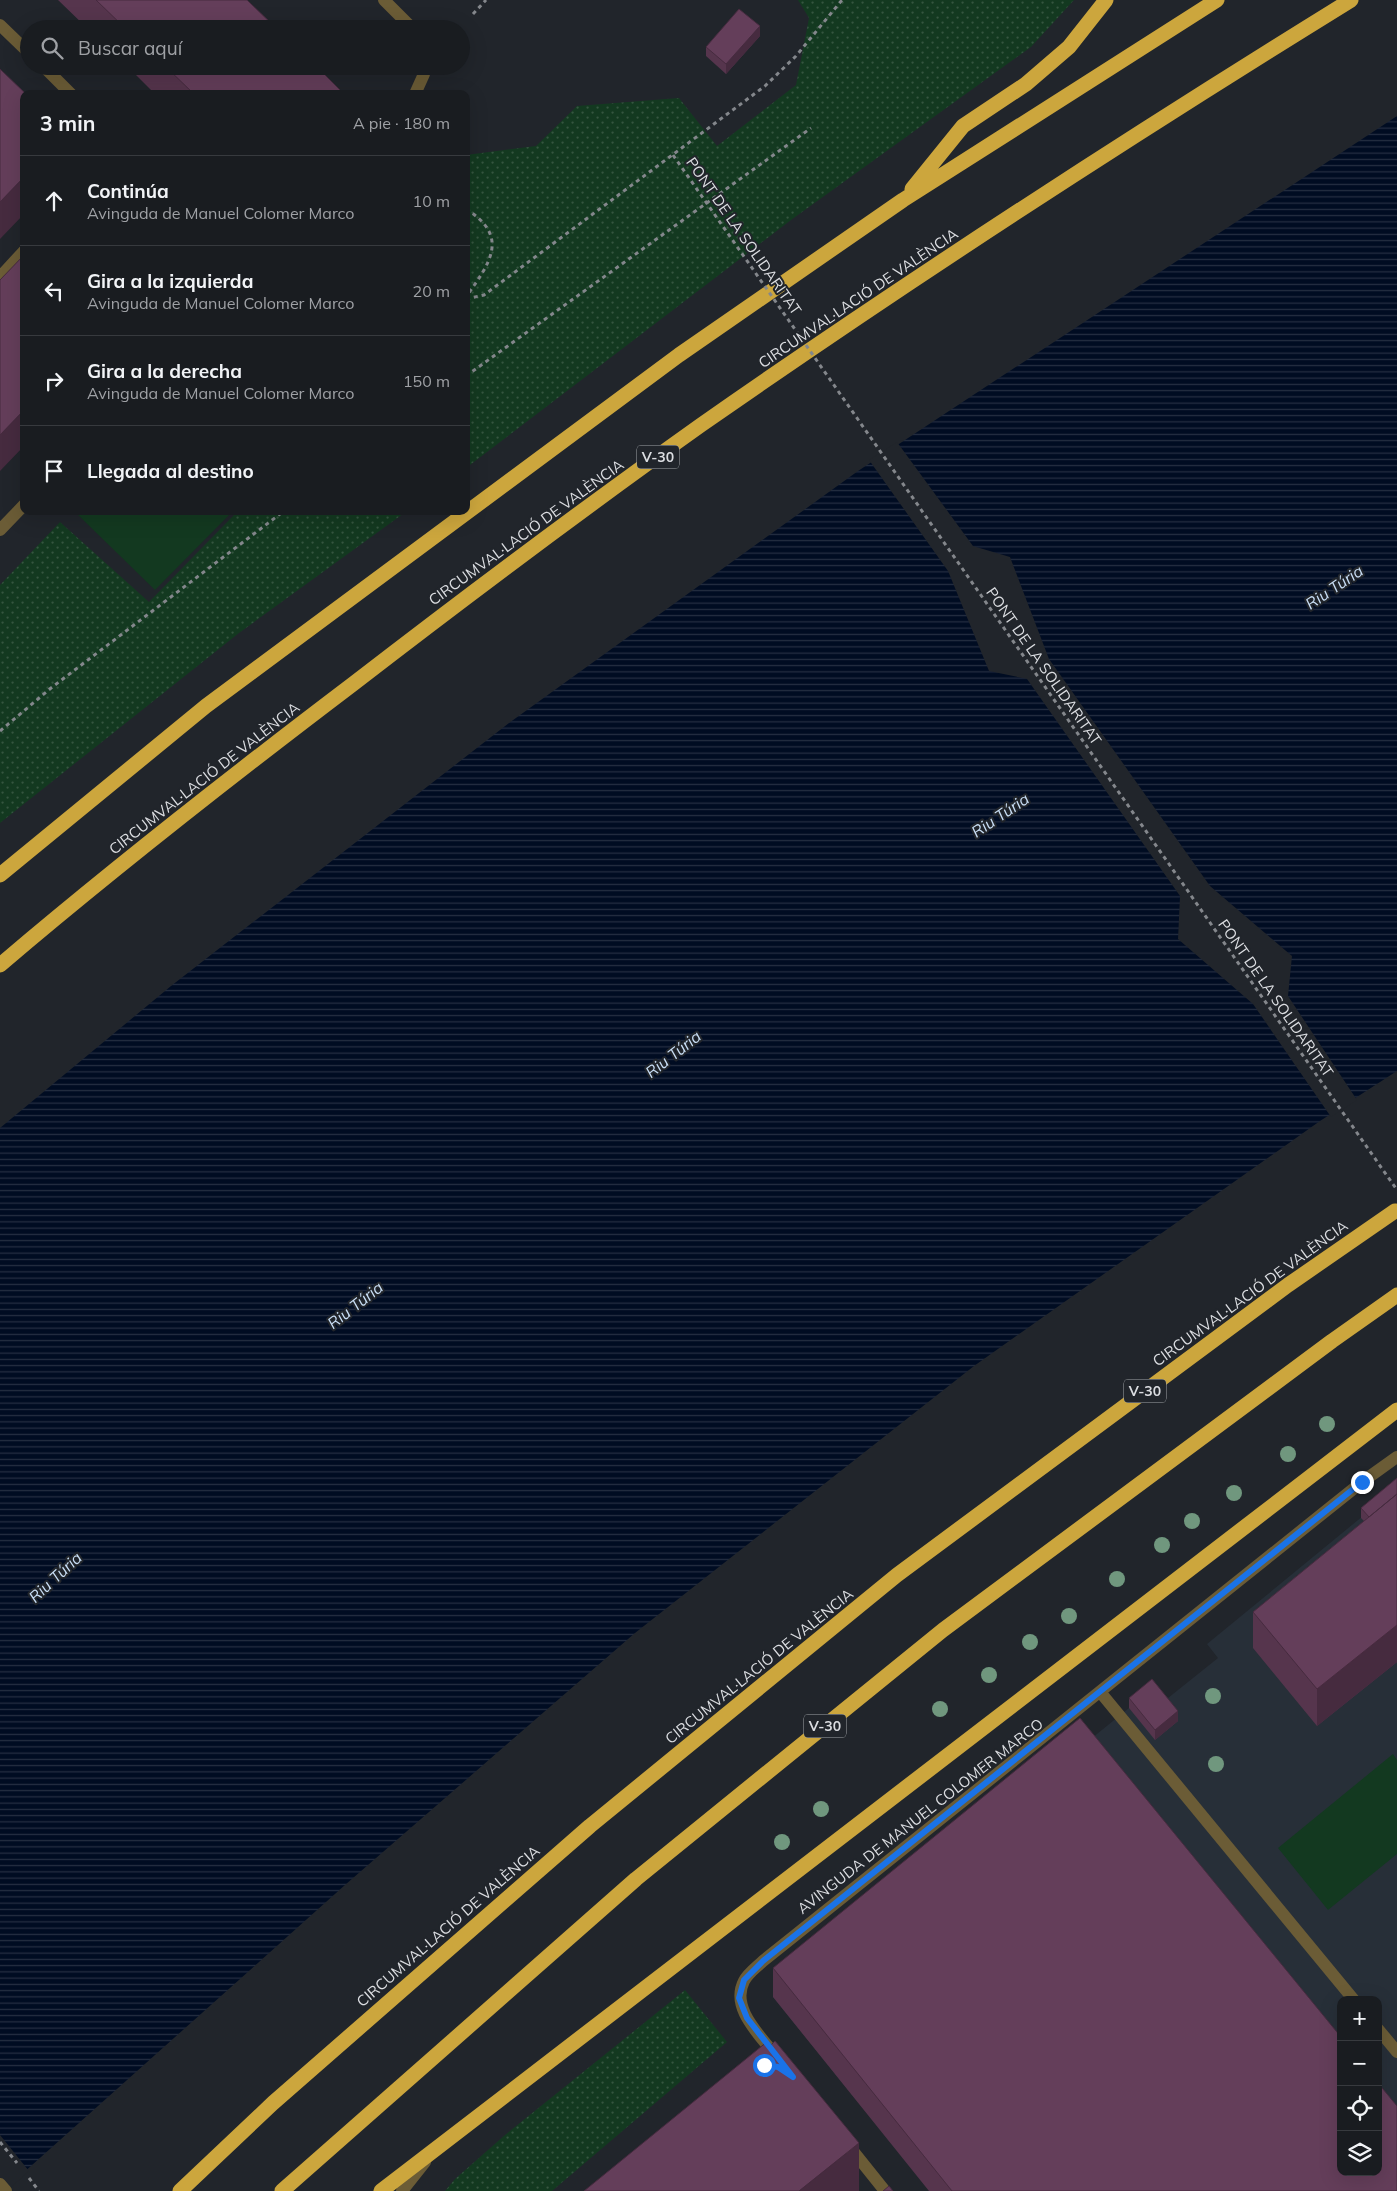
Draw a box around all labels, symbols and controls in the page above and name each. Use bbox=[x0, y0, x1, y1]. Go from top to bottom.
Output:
search box bbox=[20, 20, 470, 75]
icon: search bbox=[38, 34, 66, 62]
text: Buscar aquí bbox=[78, 36, 182, 60]
text: 3 min bbox=[40, 110, 95, 136]
text: A pie · 180 m bbox=[353, 113, 450, 133]
street label: PONT DE LA SOLIDARITAT bbox=[682, 153, 806, 319]
text: Continúa bbox=[87, 179, 169, 203]
icon: ahead bbox=[40, 187, 68, 215]
text: 10 m bbox=[413, 191, 450, 211]
text: Avinguda de Manuel Colomer Marco bbox=[87, 203, 355, 223]
street label: CIRCUMVAL·LACIÓ DE VALÈNCIA bbox=[755, 224, 961, 372]
text: Gira a la izquierda bbox=[87, 269, 253, 293]
icon: left bbox=[40, 277, 68, 305]
text: 20 m bbox=[413, 281, 450, 301]
text: Avinguda de Manuel Colomer Marco bbox=[87, 293, 355, 313]
text: Gira a la derecha bbox=[87, 359, 242, 383]
icon: right bbox=[40, 367, 68, 395]
text: 150 m bbox=[403, 371, 450, 391]
text: Avinguda de Manuel Colomer Marco bbox=[87, 383, 355, 403]
road number: V-30 bbox=[637, 446, 679, 468]
street label: CIRCUMVAL·LACIÓ DE VALÈNCIA bbox=[425, 455, 627, 609]
icon: arrive bbox=[40, 457, 68, 485]
text: Llegada al destino bbox=[87, 459, 254, 483]
water label: Riu Túria bbox=[1301, 560, 1367, 614]
street label: PONT DE LA SOLIDARITAT bbox=[982, 583, 1106, 749]
street label: CIRCUMVAL·LACIÓ DE VALÈNCIA bbox=[105, 698, 303, 858]
water label: Riu Túria bbox=[967, 788, 1033, 842]
street label: PONT DE LA SOLIDARITAT bbox=[1214, 915, 1338, 1081]
water label: Riu Túria bbox=[641, 1026, 705, 1082]
street label: CIRCUMVAL·LACIÓ DE VALÈNCIA bbox=[1149, 1216, 1351, 1370]
water label: Riu Túria bbox=[323, 1277, 387, 1333]
road number: V-30 bbox=[1124, 1380, 1166, 1402]
route end bbox=[1351, 1471, 1374, 1494]
water label: Riu Túria bbox=[24, 1547, 86, 1607]
street label: CIRCUMVAL·LACIÓ DE VALÈNCIA bbox=[661, 1584, 857, 1748]
street label: AVINGUDA DE MANUEL COLOMER MARCO bbox=[793, 1714, 1047, 1918]
road number: V-30 bbox=[804, 1714, 846, 1738]
street label: CIRCUMVAL·LACIÓ DE VALÈNCIA bbox=[352, 1841, 544, 2011]
map controls bbox=[1337, 1996, 1382, 2176]
button: + bbox=[1337, 1996, 1382, 2041]
button: − bbox=[1337, 2041, 1382, 2086]
route start bbox=[753, 2054, 776, 2077]
button: locate bbox=[1337, 2086, 1382, 2131]
button: layers bbox=[1337, 2131, 1382, 2176]

